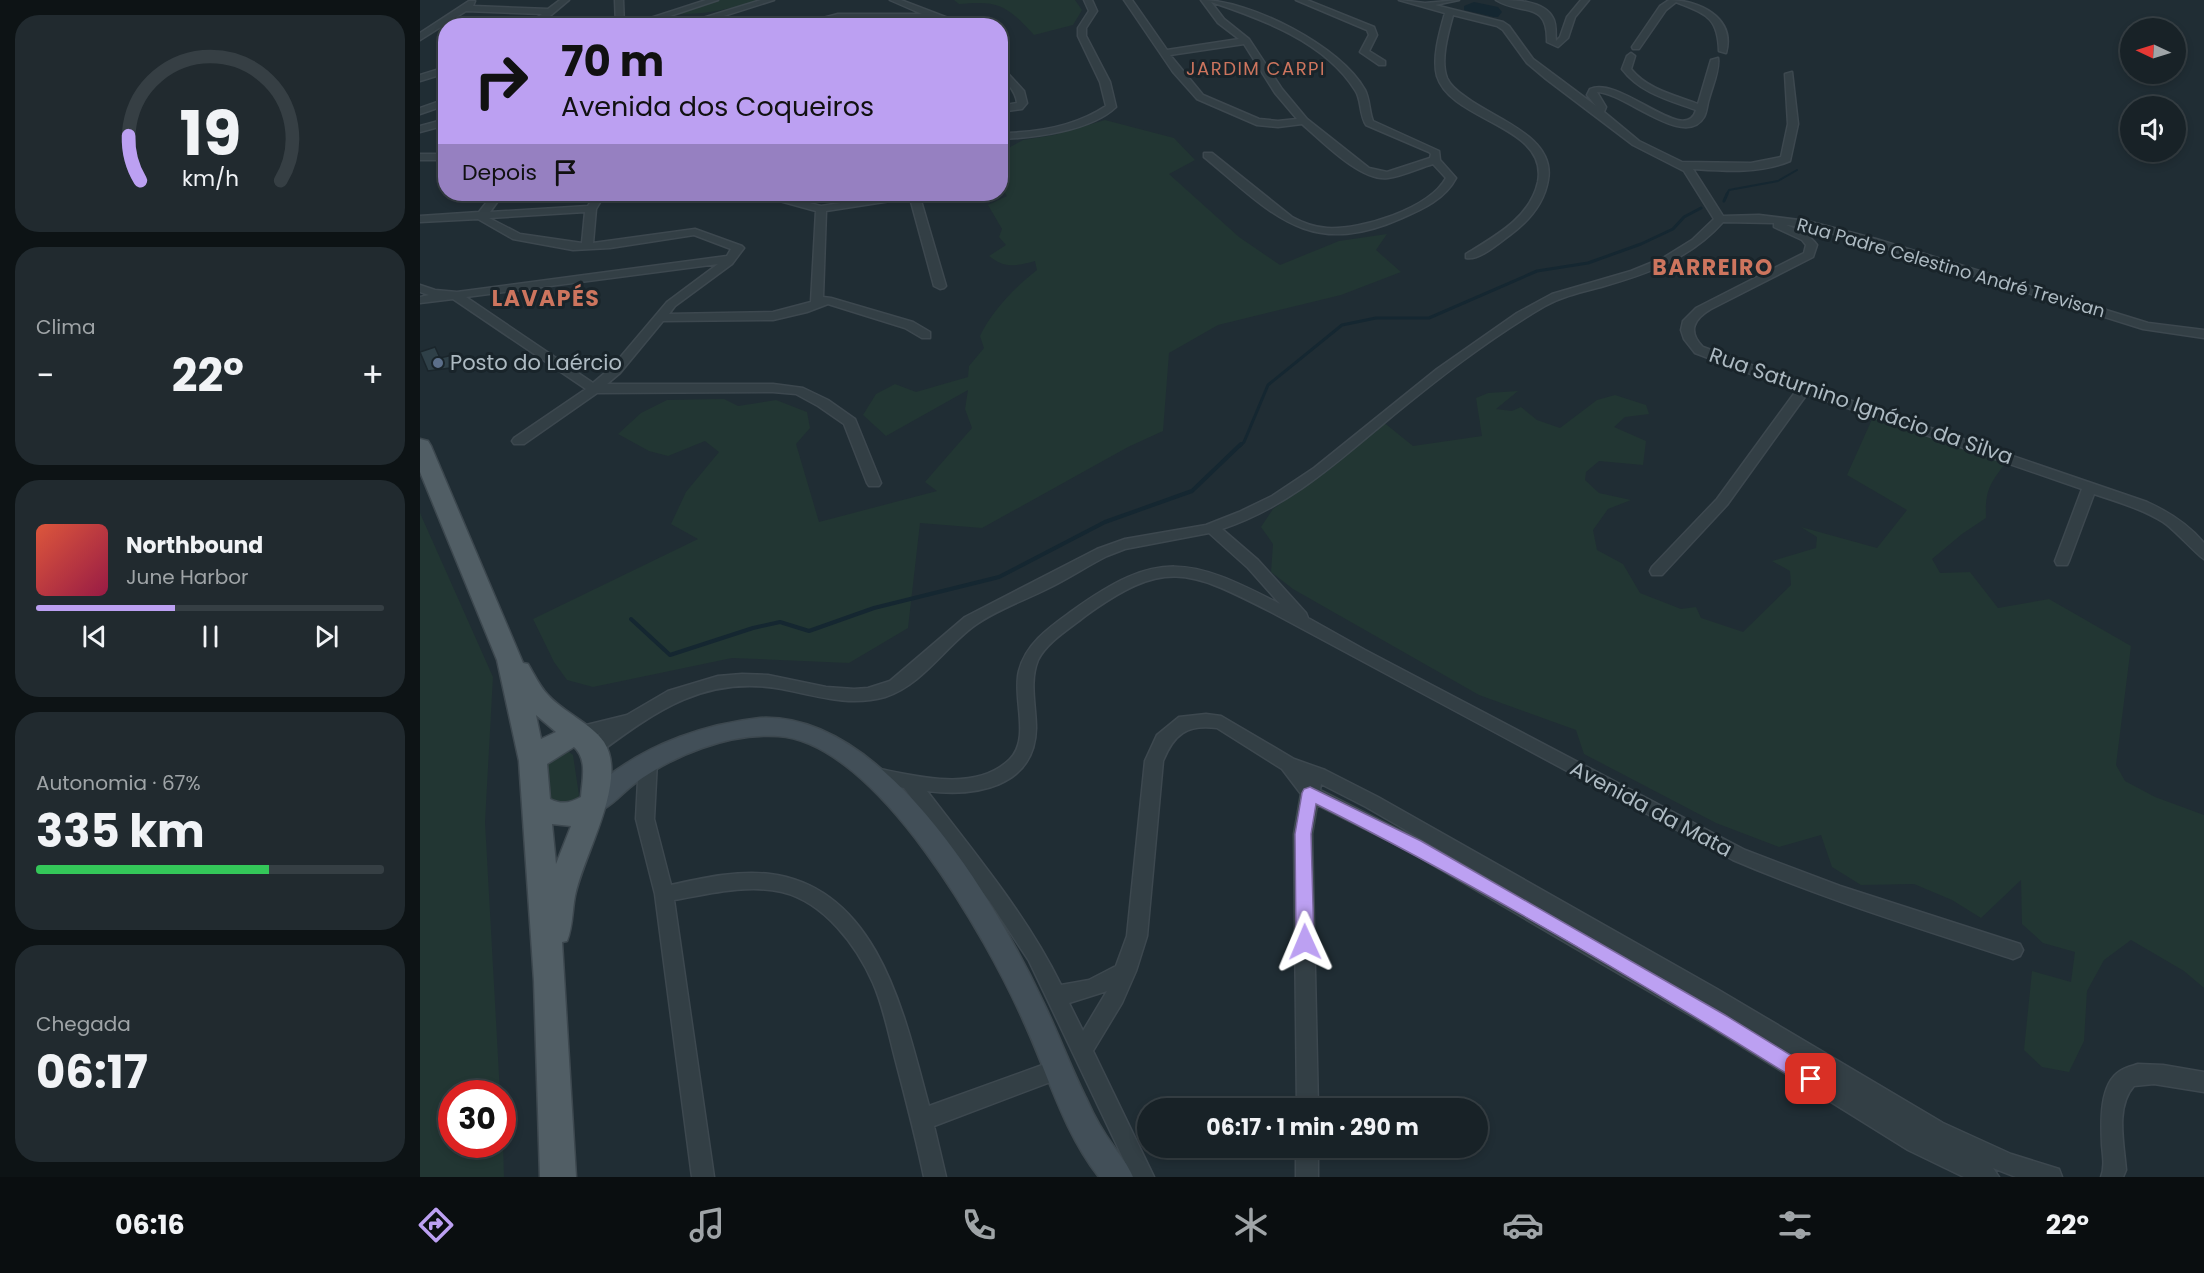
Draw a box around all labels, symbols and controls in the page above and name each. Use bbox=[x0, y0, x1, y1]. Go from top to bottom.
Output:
north arrow bbox=[2120, 18, 2186, 84]
map controls bbox=[2120, 18, 2186, 162]
text: 70 m bbox=[561, 32, 664, 91]
icon: right bbox=[462, 42, 540, 120]
district label: JARDIM CARPI bbox=[1186, 56, 1326, 81]
text: Avenida dos Coqueiros bbox=[561, 88, 874, 125]
text: 19 bbox=[179, 89, 241, 177]
button: sound bbox=[2120, 96, 2186, 162]
icon: arrive bbox=[549, 156, 582, 189]
text: Depois bbox=[462, 157, 537, 188]
text: km/h bbox=[181, 163, 239, 194]
street label: Rua Padre Celestino André Trevisan bbox=[1794, 211, 2108, 324]
district label: BARREIRO bbox=[1652, 252, 1774, 283]
district label: LAVAPÉS bbox=[492, 283, 600, 314]
text: Clima bbox=[36, 313, 95, 341]
street label: Rua Saturnino Ignácio da Silva bbox=[1706, 340, 2017, 471]
text: 22° bbox=[172, 344, 244, 407]
place label: Posto do Laércio bbox=[450, 348, 622, 377]
text: − bbox=[36, 352, 54, 399]
text: + bbox=[361, 352, 384, 399]
marker: Posto do Laércio bbox=[431, 356, 445, 370]
text: Northbound bbox=[126, 530, 263, 561]
text: June Harbor bbox=[126, 563, 249, 591]
icon: previous bbox=[78, 620, 111, 653]
icon: pause bbox=[194, 620, 227, 653]
icon: next bbox=[310, 620, 343, 653]
street label: Avenida da Mata bbox=[1565, 754, 1737, 864]
text: Autonomia · 67% bbox=[36, 769, 201, 797]
text: 335 km bbox=[36, 800, 205, 863]
position arrow bbox=[1273, 910, 1337, 974]
text: Chegada bbox=[36, 1010, 131, 1038]
text: 06:17 bbox=[36, 1041, 148, 1104]
pin bbox=[1785, 1053, 1836, 1104]
icon: arrive bbox=[1794, 1062, 1827, 1095]
speed limit sign: 30 bbox=[438, 1080, 516, 1158]
text: 06:17 · 1 min · 290 m bbox=[1206, 1112, 1419, 1143]
icon: directions bbox=[415, 1204, 457, 1246]
icon: music bbox=[686, 1204, 728, 1246]
icon: phone bbox=[958, 1204, 1000, 1246]
icon: climate bbox=[1230, 1204, 1272, 1246]
icon: car bbox=[1502, 1204, 1544, 1246]
icon: filters bbox=[1774, 1204, 1816, 1246]
text: 06:16 bbox=[115, 1206, 185, 1243]
text: 22° bbox=[2046, 1206, 2089, 1243]

